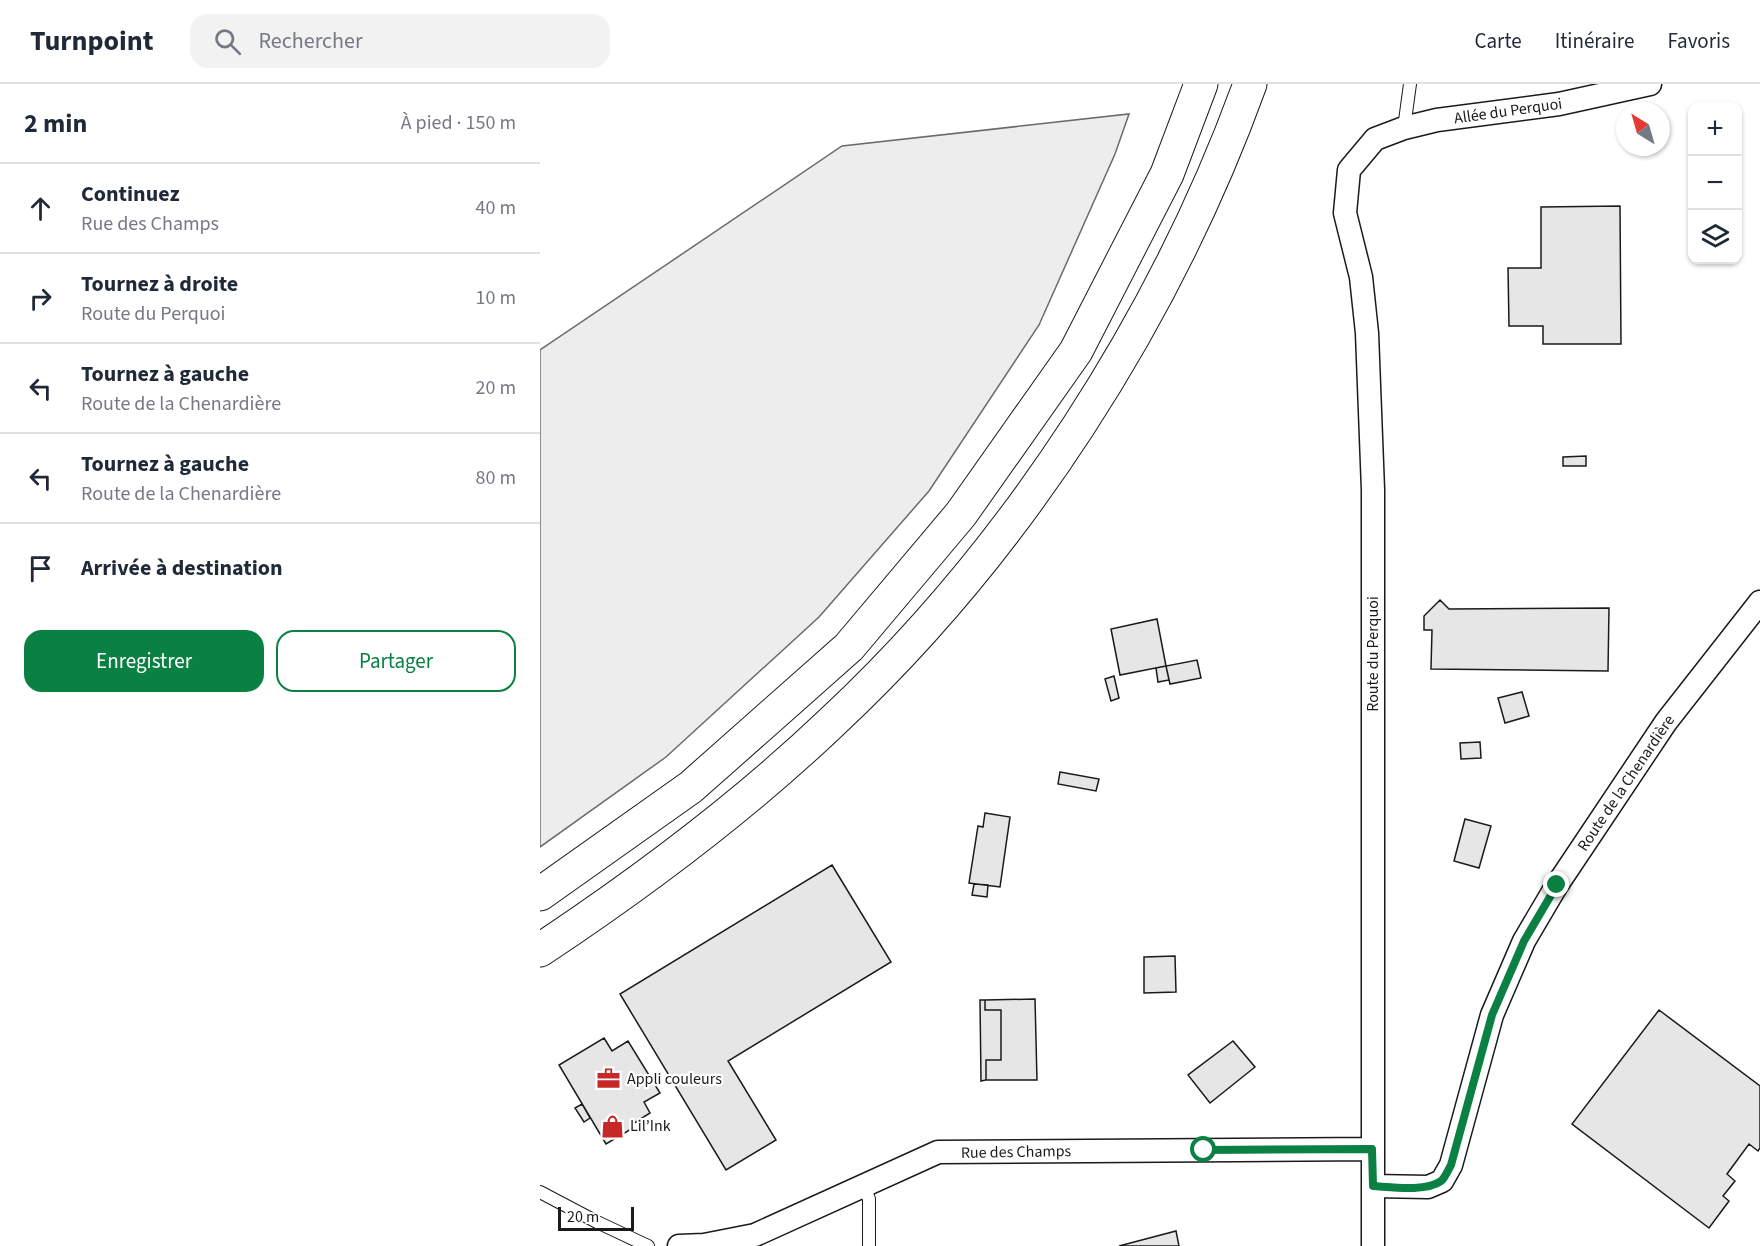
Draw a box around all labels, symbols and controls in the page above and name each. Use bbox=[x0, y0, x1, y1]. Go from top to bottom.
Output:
search box bbox=[190, 14, 610, 68]
text: Turnpoint bbox=[30, 21, 154, 61]
icon: search bbox=[211, 25, 244, 58]
text: Rechercher bbox=[259, 25, 363, 57]
text: Carte bbox=[1475, 26, 1522, 56]
text: Itinéraire bbox=[1555, 26, 1634, 56]
text: Favoris bbox=[1667, 26, 1730, 56]
street label: Allée du Perquoi bbox=[1453, 93, 1563, 129]
north arrow bbox=[1616, 102, 1670, 156]
map controls bbox=[1688, 102, 1742, 264]
button: + bbox=[1688, 102, 1742, 156]
text: 2 min bbox=[24, 105, 87, 142]
text: À pied · 150 m bbox=[401, 109, 516, 137]
button: − bbox=[1688, 156, 1742, 210]
text: Continuez bbox=[81, 178, 180, 210]
icon: ahead bbox=[24, 192, 57, 225]
text: 40 m bbox=[476, 194, 516, 222]
text: Rue des Champs bbox=[81, 210, 219, 238]
button: layers bbox=[1688, 210, 1742, 264]
text: Tournez à droite bbox=[81, 268, 238, 300]
icon: right bbox=[24, 282, 57, 315]
text: 10 m bbox=[476, 284, 516, 312]
text: Route du Perquoi bbox=[81, 300, 226, 328]
text: Tournez à gauche bbox=[81, 358, 249, 390]
icon: left bbox=[24, 372, 57, 405]
text: 20 m bbox=[476, 374, 516, 402]
text: Route de la Chenardière bbox=[81, 390, 281, 418]
text: Tournez à gauche bbox=[81, 448, 249, 480]
icon: left bbox=[24, 462, 57, 495]
text: 80 m bbox=[476, 464, 516, 492]
text: Route de la Chenardière bbox=[81, 480, 281, 508]
icon: arrive bbox=[24, 552, 57, 585]
text: Arrivée à destination bbox=[81, 552, 283, 584]
street label: Route du Perquoi bbox=[1362, 596, 1384, 712]
button: Enregistrer bbox=[24, 630, 264, 692]
button: Partager bbox=[276, 630, 516, 692]
street label: Route de la Chenardière bbox=[1572, 710, 1680, 856]
route end bbox=[1543, 871, 1569, 897]
office icon: Appli couleurs bbox=[596, 1066, 622, 1092]
place label: Appli couleurs bbox=[627, 1068, 722, 1090]
shop icon: Lil’Ink bbox=[599, 1113, 625, 1139]
place label: Lil’Ink bbox=[630, 1115, 671, 1137]
route start bbox=[1190, 1136, 1216, 1162]
street label: Rue des Champs bbox=[961, 1140, 1072, 1164]
scale bar bbox=[558, 1204, 634, 1232]
text: 20 m bbox=[567, 1206, 599, 1228]

